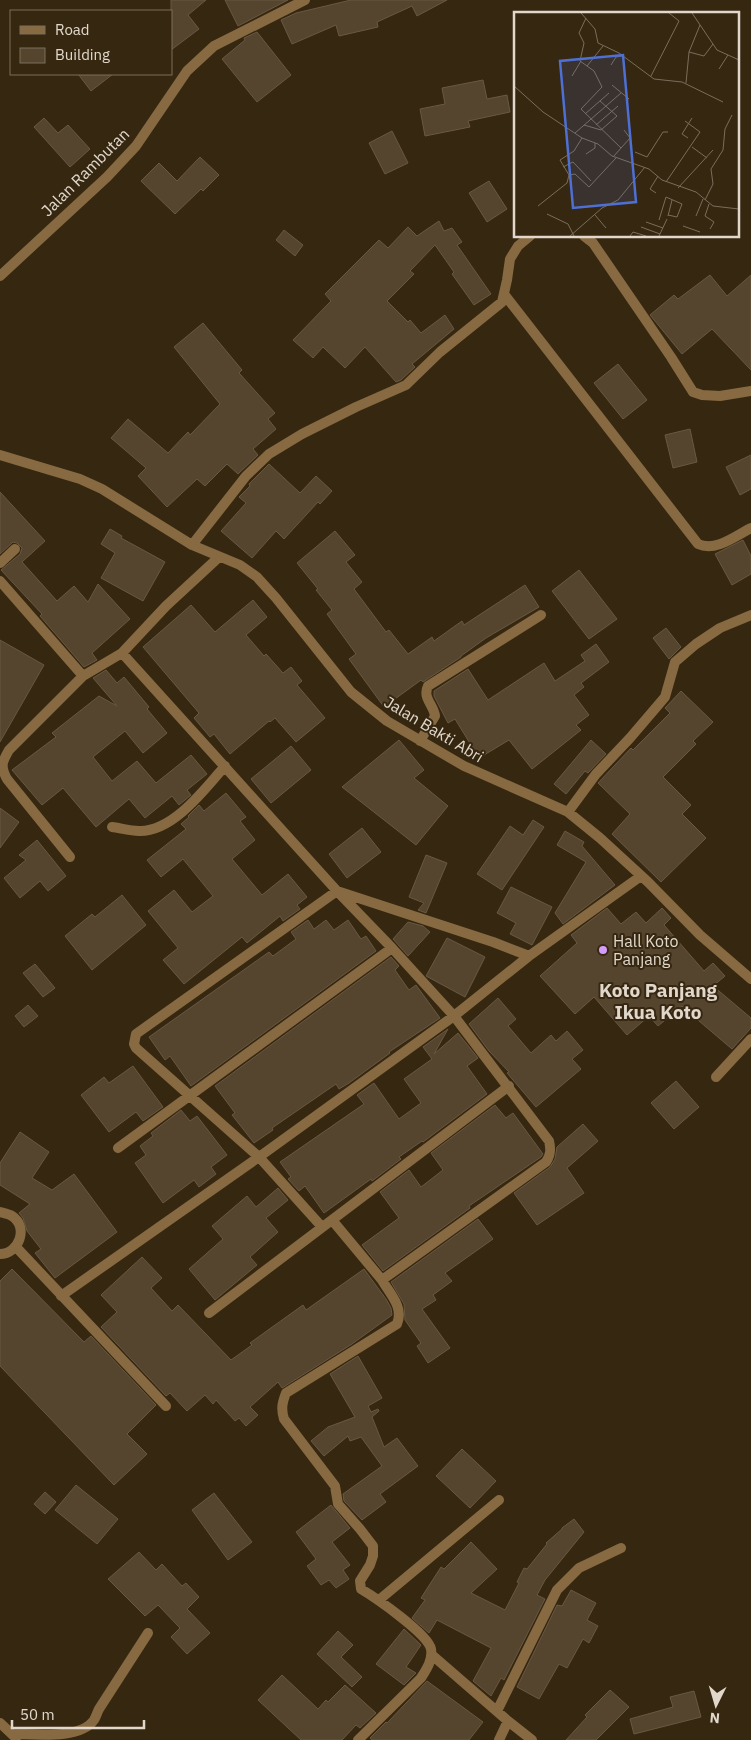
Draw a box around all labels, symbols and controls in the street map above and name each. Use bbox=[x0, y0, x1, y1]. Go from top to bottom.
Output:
legend bbox=[10, 10, 172, 75]
inset map bbox=[514, 12, 738, 238]
text: Road bbox=[55, 20, 90, 39]
text: Building bbox=[55, 45, 110, 64]
street label: Jalan Rambutan bbox=[37, 124, 133, 220]
street label: Jalan Bakti Abri bbox=[381, 691, 487, 767]
place label: Hall Koto Panjang bbox=[613, 931, 679, 969]
marker: Hall Koto Panjang bbox=[597, 944, 609, 956]
district label: Koto Panjang Ikua Koto bbox=[599, 978, 718, 1024]
north arrow bbox=[691, 1680, 741, 1730]
scale bar bbox=[12, 1698, 145, 1730]
text: 50 m bbox=[20, 1705, 55, 1724]
text: N bbox=[709, 1709, 721, 1727]

